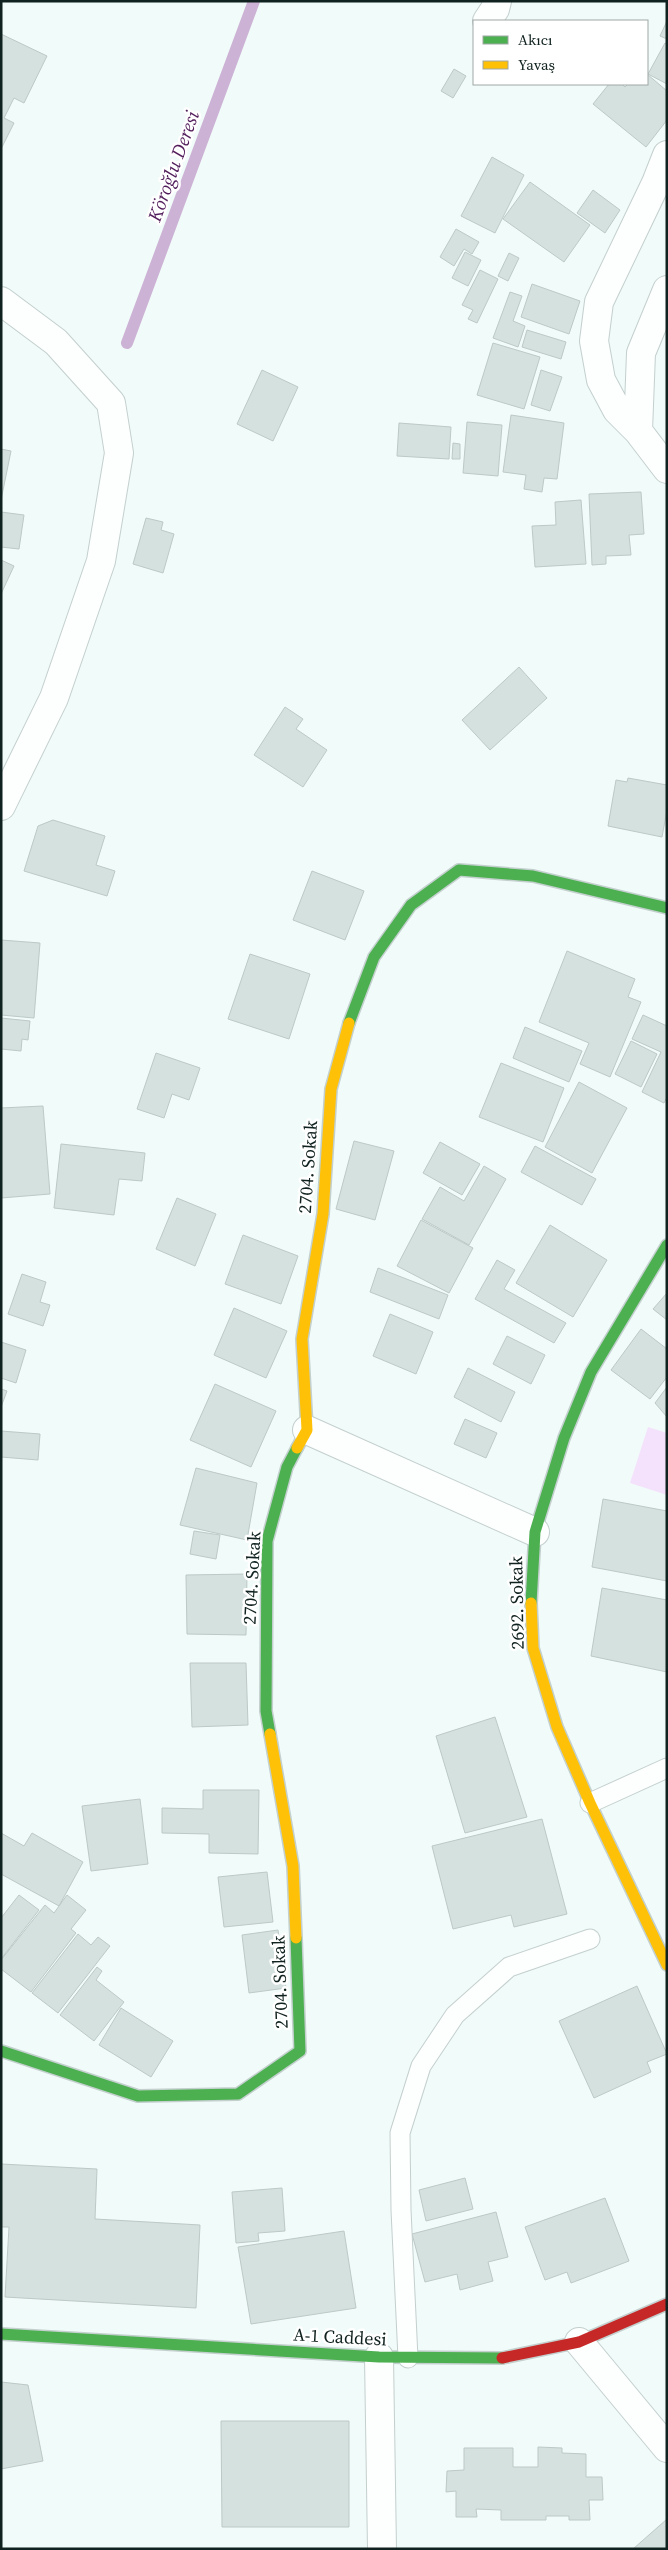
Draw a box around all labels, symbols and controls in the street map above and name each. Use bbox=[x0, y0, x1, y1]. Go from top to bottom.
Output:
legend bbox=[473, 20, 648, 85]
text: Akıcı bbox=[518, 29, 552, 50]
text: Yavaş bbox=[518, 54, 555, 75]
water label: Köroğlu Deresi bbox=[141, 107, 205, 226]
street label: 2704. Sokak bbox=[292, 1119, 323, 1214]
street label: 2704. Sokak bbox=[237, 1531, 266, 1625]
street label: 2692. Sokak bbox=[503, 1556, 530, 1650]
street label: 2704. Sokak bbox=[265, 1935, 294, 2029]
street label: A-1 Caddesi bbox=[293, 2322, 387, 2351]

